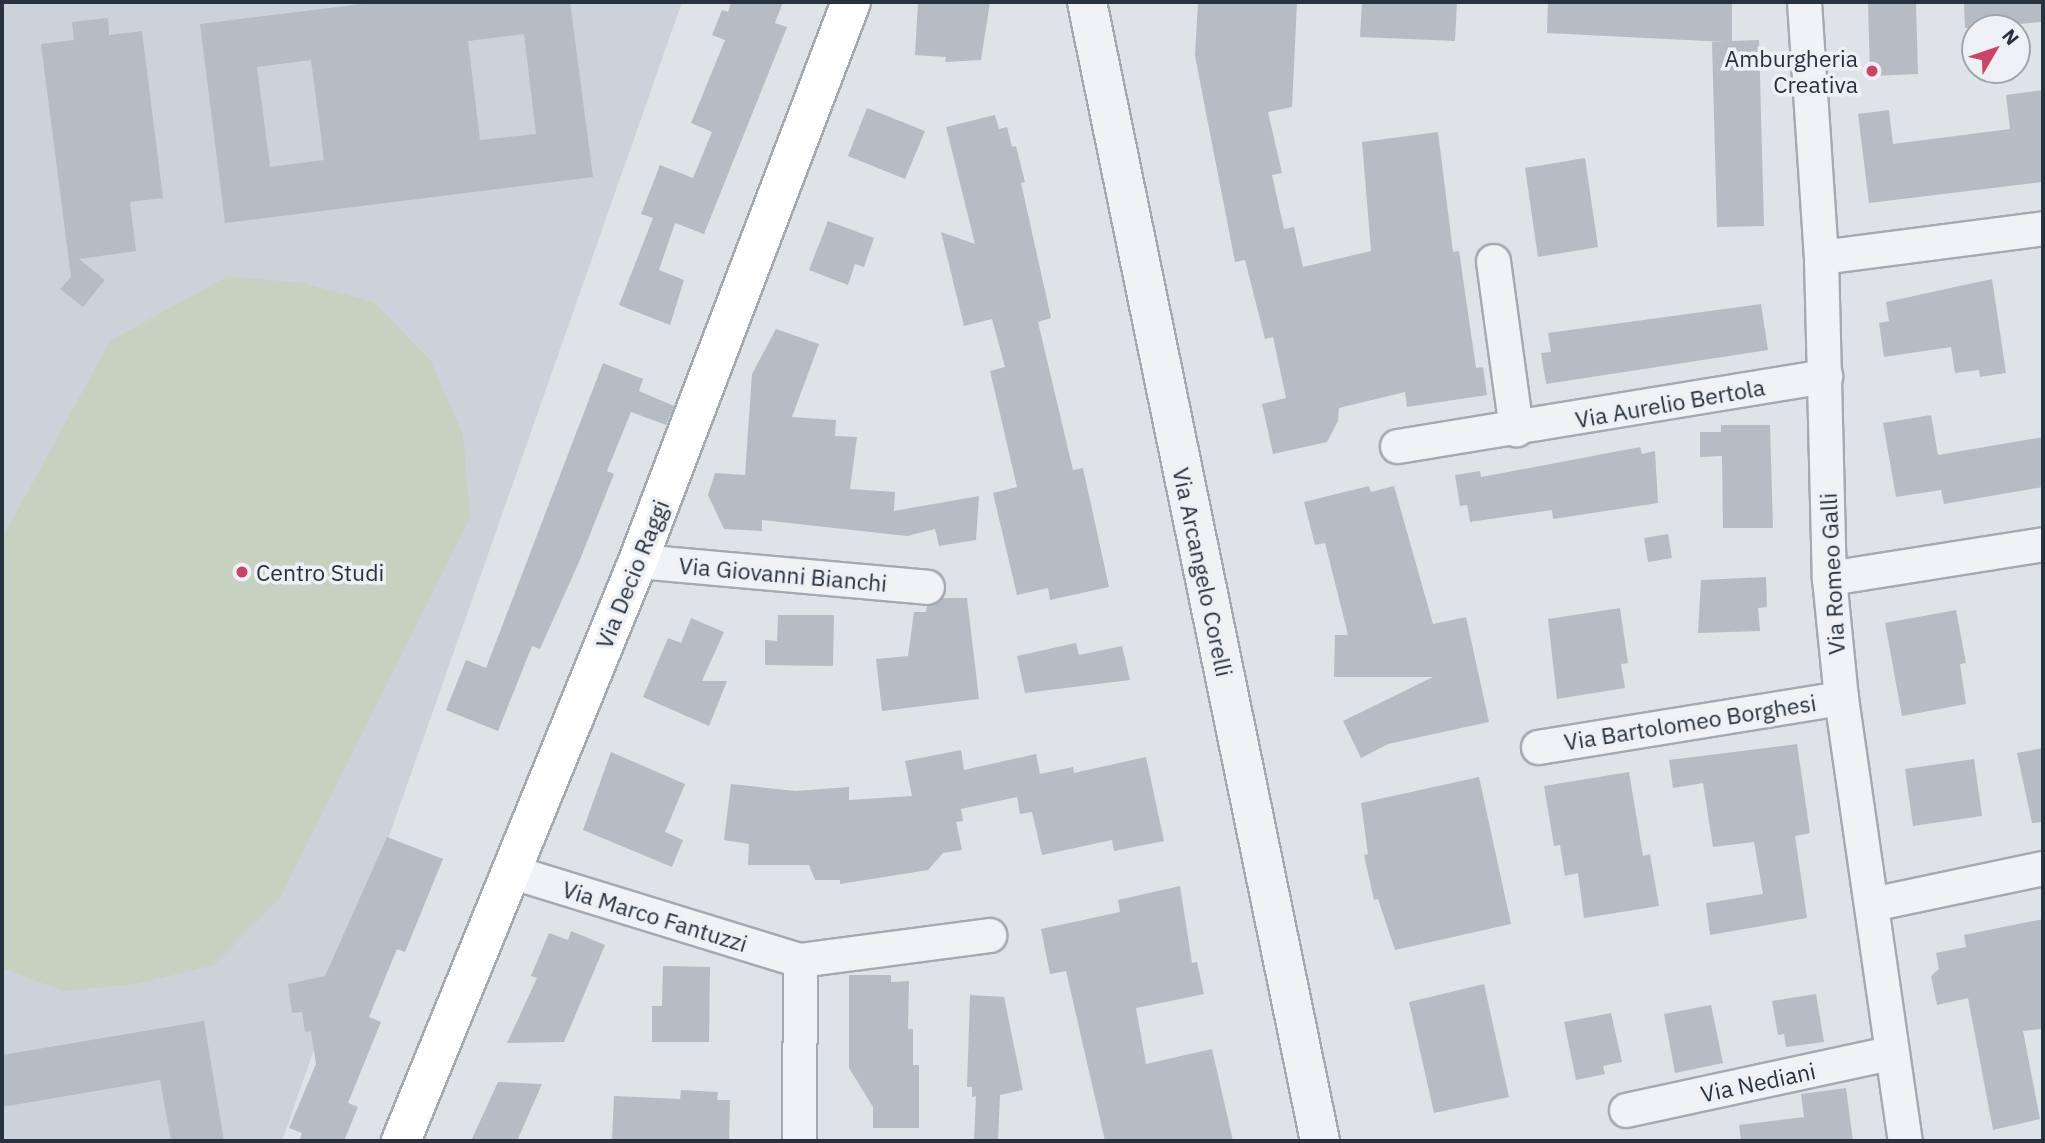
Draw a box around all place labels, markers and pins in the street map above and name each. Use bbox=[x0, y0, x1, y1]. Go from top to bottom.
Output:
place label: Amburgheria Creativa bbox=[1725, 44, 1858, 98]
marker: Amburgheria Creativa bbox=[1864, 63, 1880, 79]
place label: Centro Studi bbox=[256, 558, 384, 586]
marker: Centro Studi bbox=[234, 564, 250, 580]

